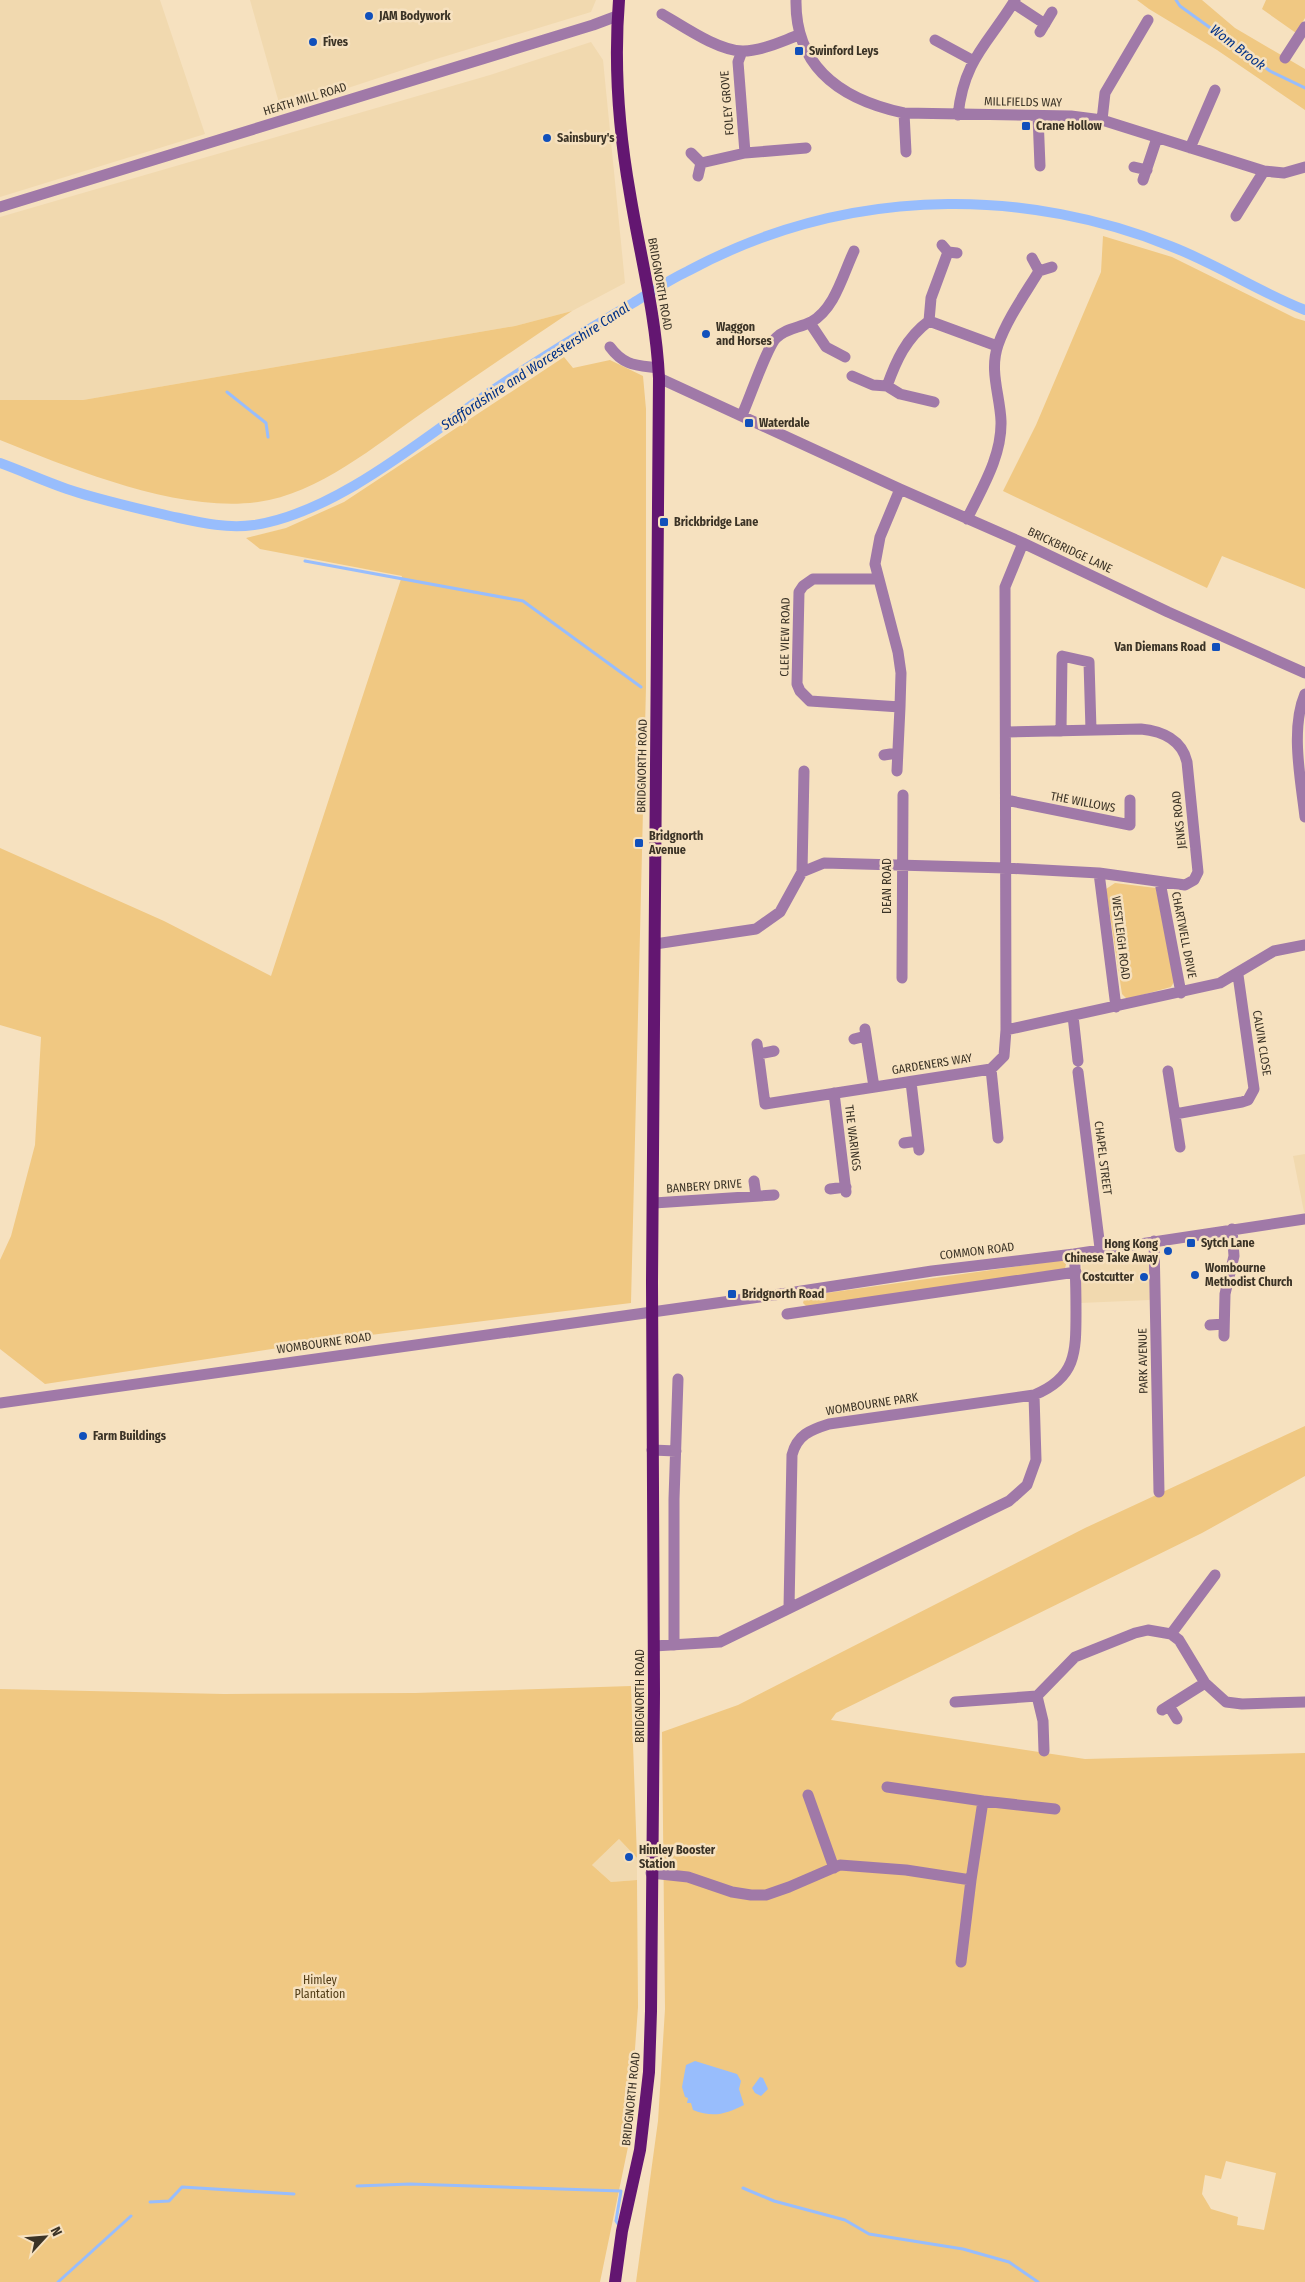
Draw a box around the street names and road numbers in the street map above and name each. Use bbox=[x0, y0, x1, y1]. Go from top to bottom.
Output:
street label: FOLEY GROVE bbox=[717, 70, 737, 136]
street label: HEATH MILL ROAD bbox=[262, 80, 348, 118]
street label: MILLFIELDS WAY bbox=[984, 94, 1062, 110]
street label: BRIDGNORTH ROAD bbox=[645, 236, 675, 332]
street label: BRICKBRIDGE LANE bbox=[1025, 524, 1115, 576]
street label: CLEE VIEW ROAD bbox=[777, 597, 793, 677]
street label: BRIDGNORTH ROAD bbox=[634, 719, 650, 813]
street label: THE WILLOWS bbox=[1049, 789, 1117, 815]
street label: JENKS ROAD bbox=[1169, 790, 1189, 850]
street label: DEAN ROAD bbox=[880, 858, 894, 914]
street label: CHARTWELL DRIVE bbox=[1169, 890, 1199, 980]
street label: WESTLEIGH ROAD bbox=[1109, 895, 1133, 981]
street label: CALVIN CLOSE bbox=[1250, 1009, 1274, 1077]
street label: GARDENERS WAY bbox=[891, 1051, 973, 1077]
street label: THE WARINGS bbox=[842, 1104, 864, 1172]
street label: CHAPEL STREET bbox=[1092, 1120, 1115, 1196]
street label: BANBERY DRIVE bbox=[666, 1176, 743, 1196]
street label: COMMON ROAD bbox=[939, 1239, 1015, 1263]
street label: PARK AVENUE bbox=[1135, 1328, 1151, 1394]
street label: WOMBOURNE ROAD bbox=[276, 1329, 372, 1357]
street label: WOMBOURNE PARK bbox=[825, 1390, 920, 1418]
street label: BRIDGNORTH ROAD bbox=[633, 1649, 647, 1743]
street label: BRIDGNORTH ROAD bbox=[619, 2052, 643, 2146]

